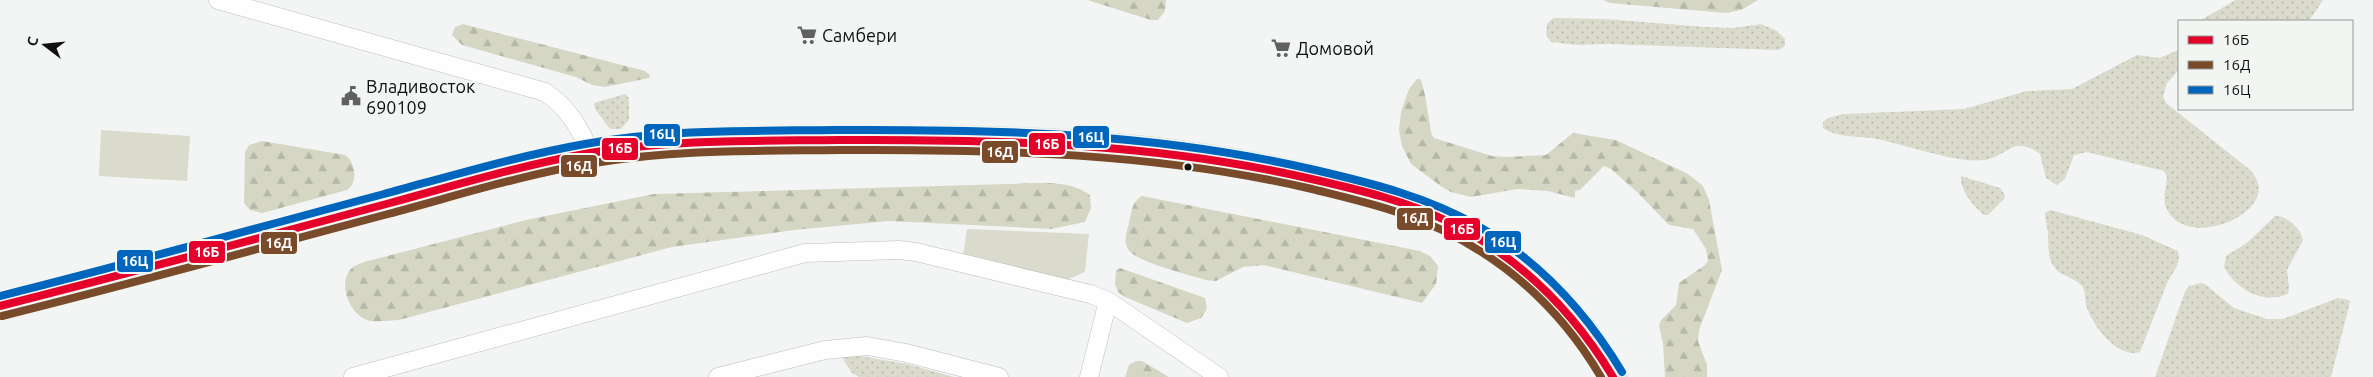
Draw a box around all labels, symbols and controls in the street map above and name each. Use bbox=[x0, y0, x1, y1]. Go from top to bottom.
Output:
north arrow bbox=[20, 20, 70, 70]
legend bbox=[2178, 20, 2353, 110]
supermarket icon: Самбери bbox=[796, 24, 818, 46]
place label: Самбери bbox=[822, 25, 897, 45]
text: 16Б bbox=[2223, 31, 2249, 48]
text: С bbox=[24, 35, 41, 48]
supermarket icon: Домовой bbox=[1270, 37, 1292, 59]
place label: Домовой bbox=[1296, 38, 1374, 58]
text: 16Д bbox=[2223, 56, 2250, 73]
place label: Владивосток 690109 bbox=[366, 76, 475, 117]
text: 16Ц bbox=[2223, 81, 2251, 98]
public building icon: Владивосток 690109 bbox=[340, 85, 362, 107]
line badge: 16Ц bbox=[643, 123, 681, 147]
line badge: 16Ц bbox=[1072, 125, 1110, 149]
text: 16Ц bbox=[649, 126, 676, 142]
text: 16Ц bbox=[1078, 129, 1105, 145]
line badge: 16Б bbox=[1028, 132, 1066, 156]
text: 16Б bbox=[1035, 136, 1059, 152]
line badge: 16Б bbox=[601, 137, 639, 161]
text: 16Б bbox=[608, 140, 632, 156]
line badge: 16Д bbox=[981, 140, 1019, 164]
text: 16Д bbox=[987, 144, 1013, 160]
line badge: 16Д bbox=[560, 154, 598, 178]
text: 16Д bbox=[566, 158, 592, 174]
unlabelled marker bbox=[1183, 162, 1193, 172]
line badge: 16Д bbox=[1396, 207, 1434, 231]
text: 16Д bbox=[1402, 210, 1428, 226]
line badge: 16Б bbox=[1443, 217, 1481, 241]
text: 16Б bbox=[1450, 221, 1474, 237]
line badge: 16Ц bbox=[1484, 230, 1522, 254]
line badge: 16Д bbox=[260, 231, 298, 255]
text: 16Ц bbox=[1490, 234, 1517, 250]
text: 16Д bbox=[266, 235, 292, 251]
line badge: 16Б bbox=[188, 240, 226, 264]
text: 16Б bbox=[195, 244, 219, 260]
line badge: 16Ц bbox=[116, 249, 154, 273]
text: 16Ц bbox=[122, 253, 149, 269]

